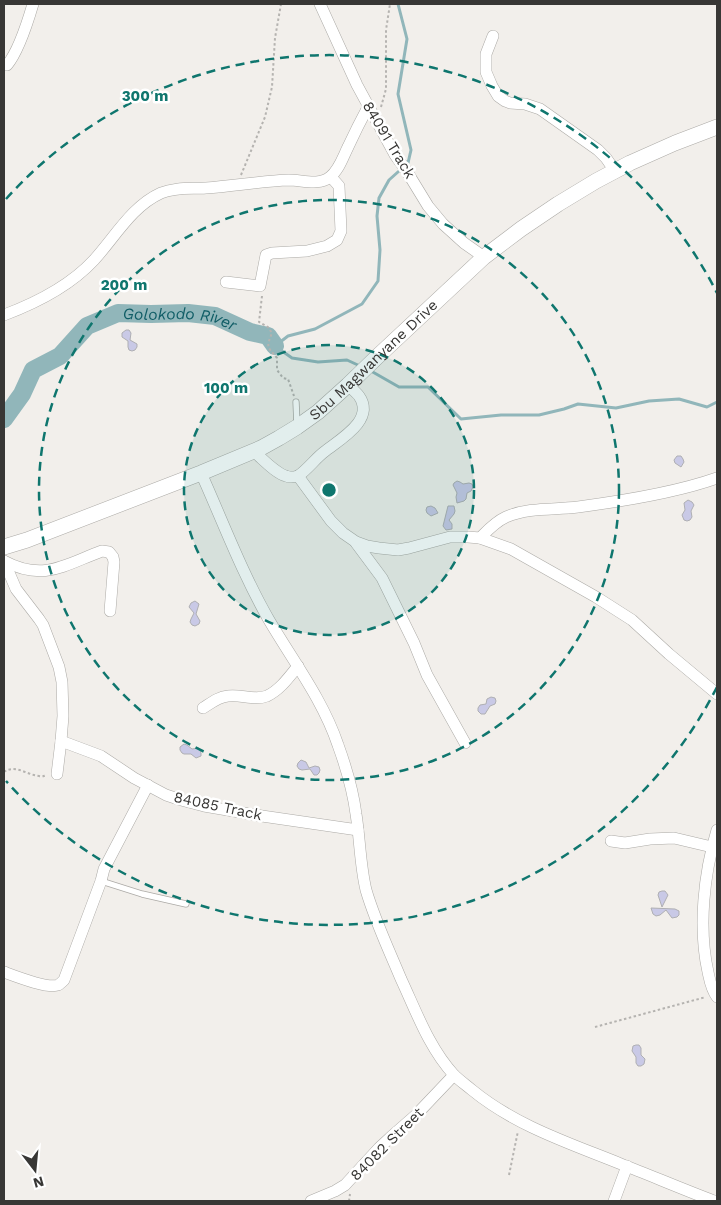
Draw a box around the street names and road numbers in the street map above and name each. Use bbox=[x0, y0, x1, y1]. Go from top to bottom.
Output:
street label: 84091 Track bbox=[359, 98, 419, 182]
street label: Sbu Magwanyane Drive bbox=[306, 296, 441, 424]
street label: 84085 Track bbox=[172, 788, 264, 824]
street label: 84082 Street bbox=[347, 1103, 428, 1184]

